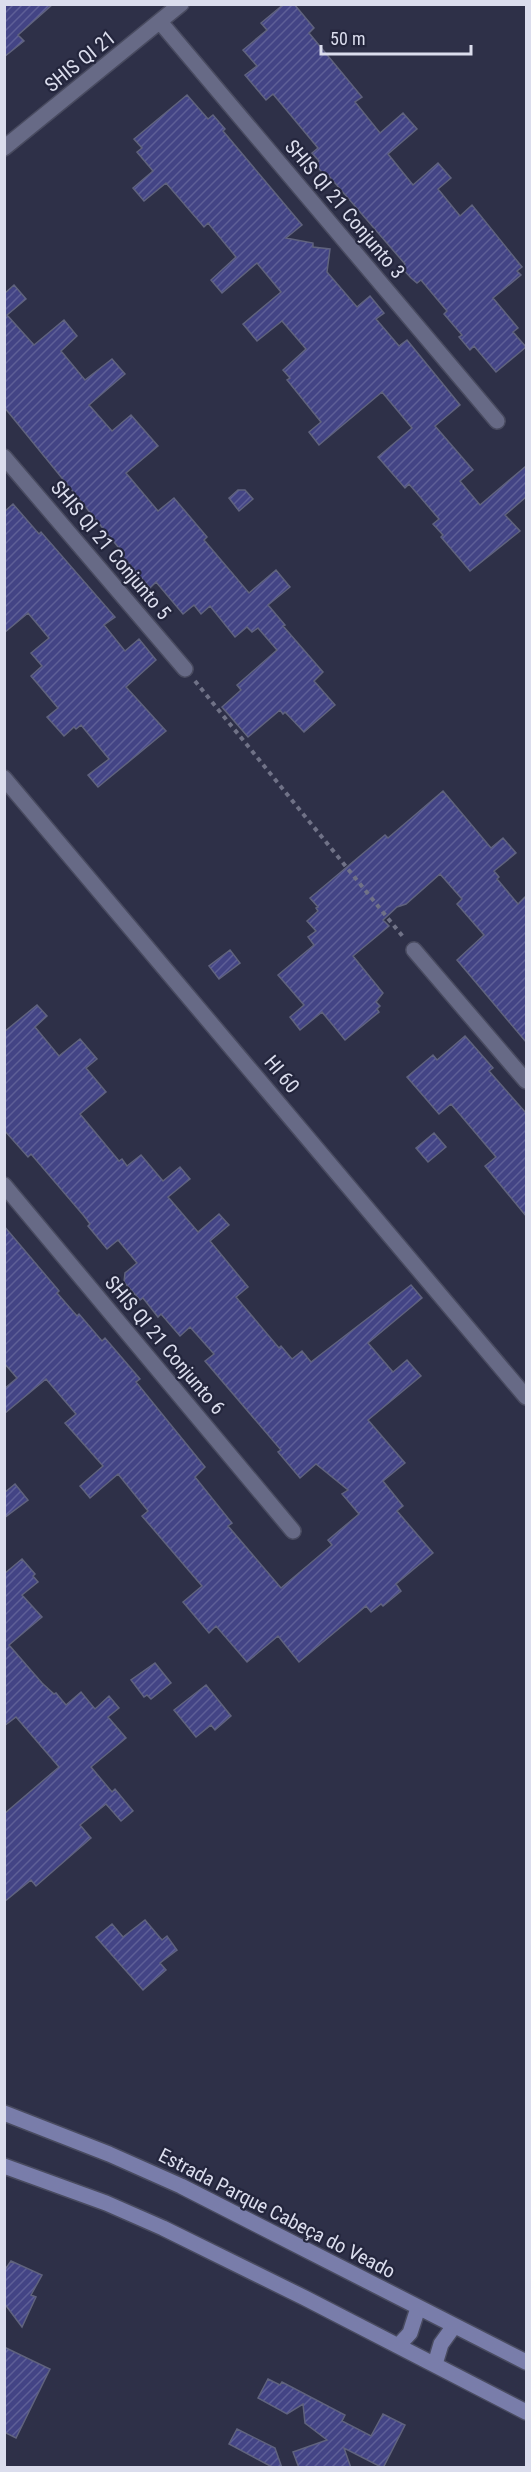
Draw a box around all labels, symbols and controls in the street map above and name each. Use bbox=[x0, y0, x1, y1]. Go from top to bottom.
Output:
scale bar bbox=[321, 18, 471, 56]
street label: SHIS QI 21 bbox=[40, 25, 120, 97]
text: 50 m bbox=[330, 28, 365, 49]
street label: SHIS QI 21 Conjunto 3 bbox=[280, 135, 410, 283]
street label: SHIS QI 21 Conjunto 5 bbox=[46, 476, 176, 624]
street label: HI 60 bbox=[259, 1050, 305, 1098]
street label: SHIS QI 21 Conjunto 6 bbox=[100, 1271, 230, 1419]
street label: Estrada Parque Cabeça do Veado bbox=[155, 2143, 399, 2283]

